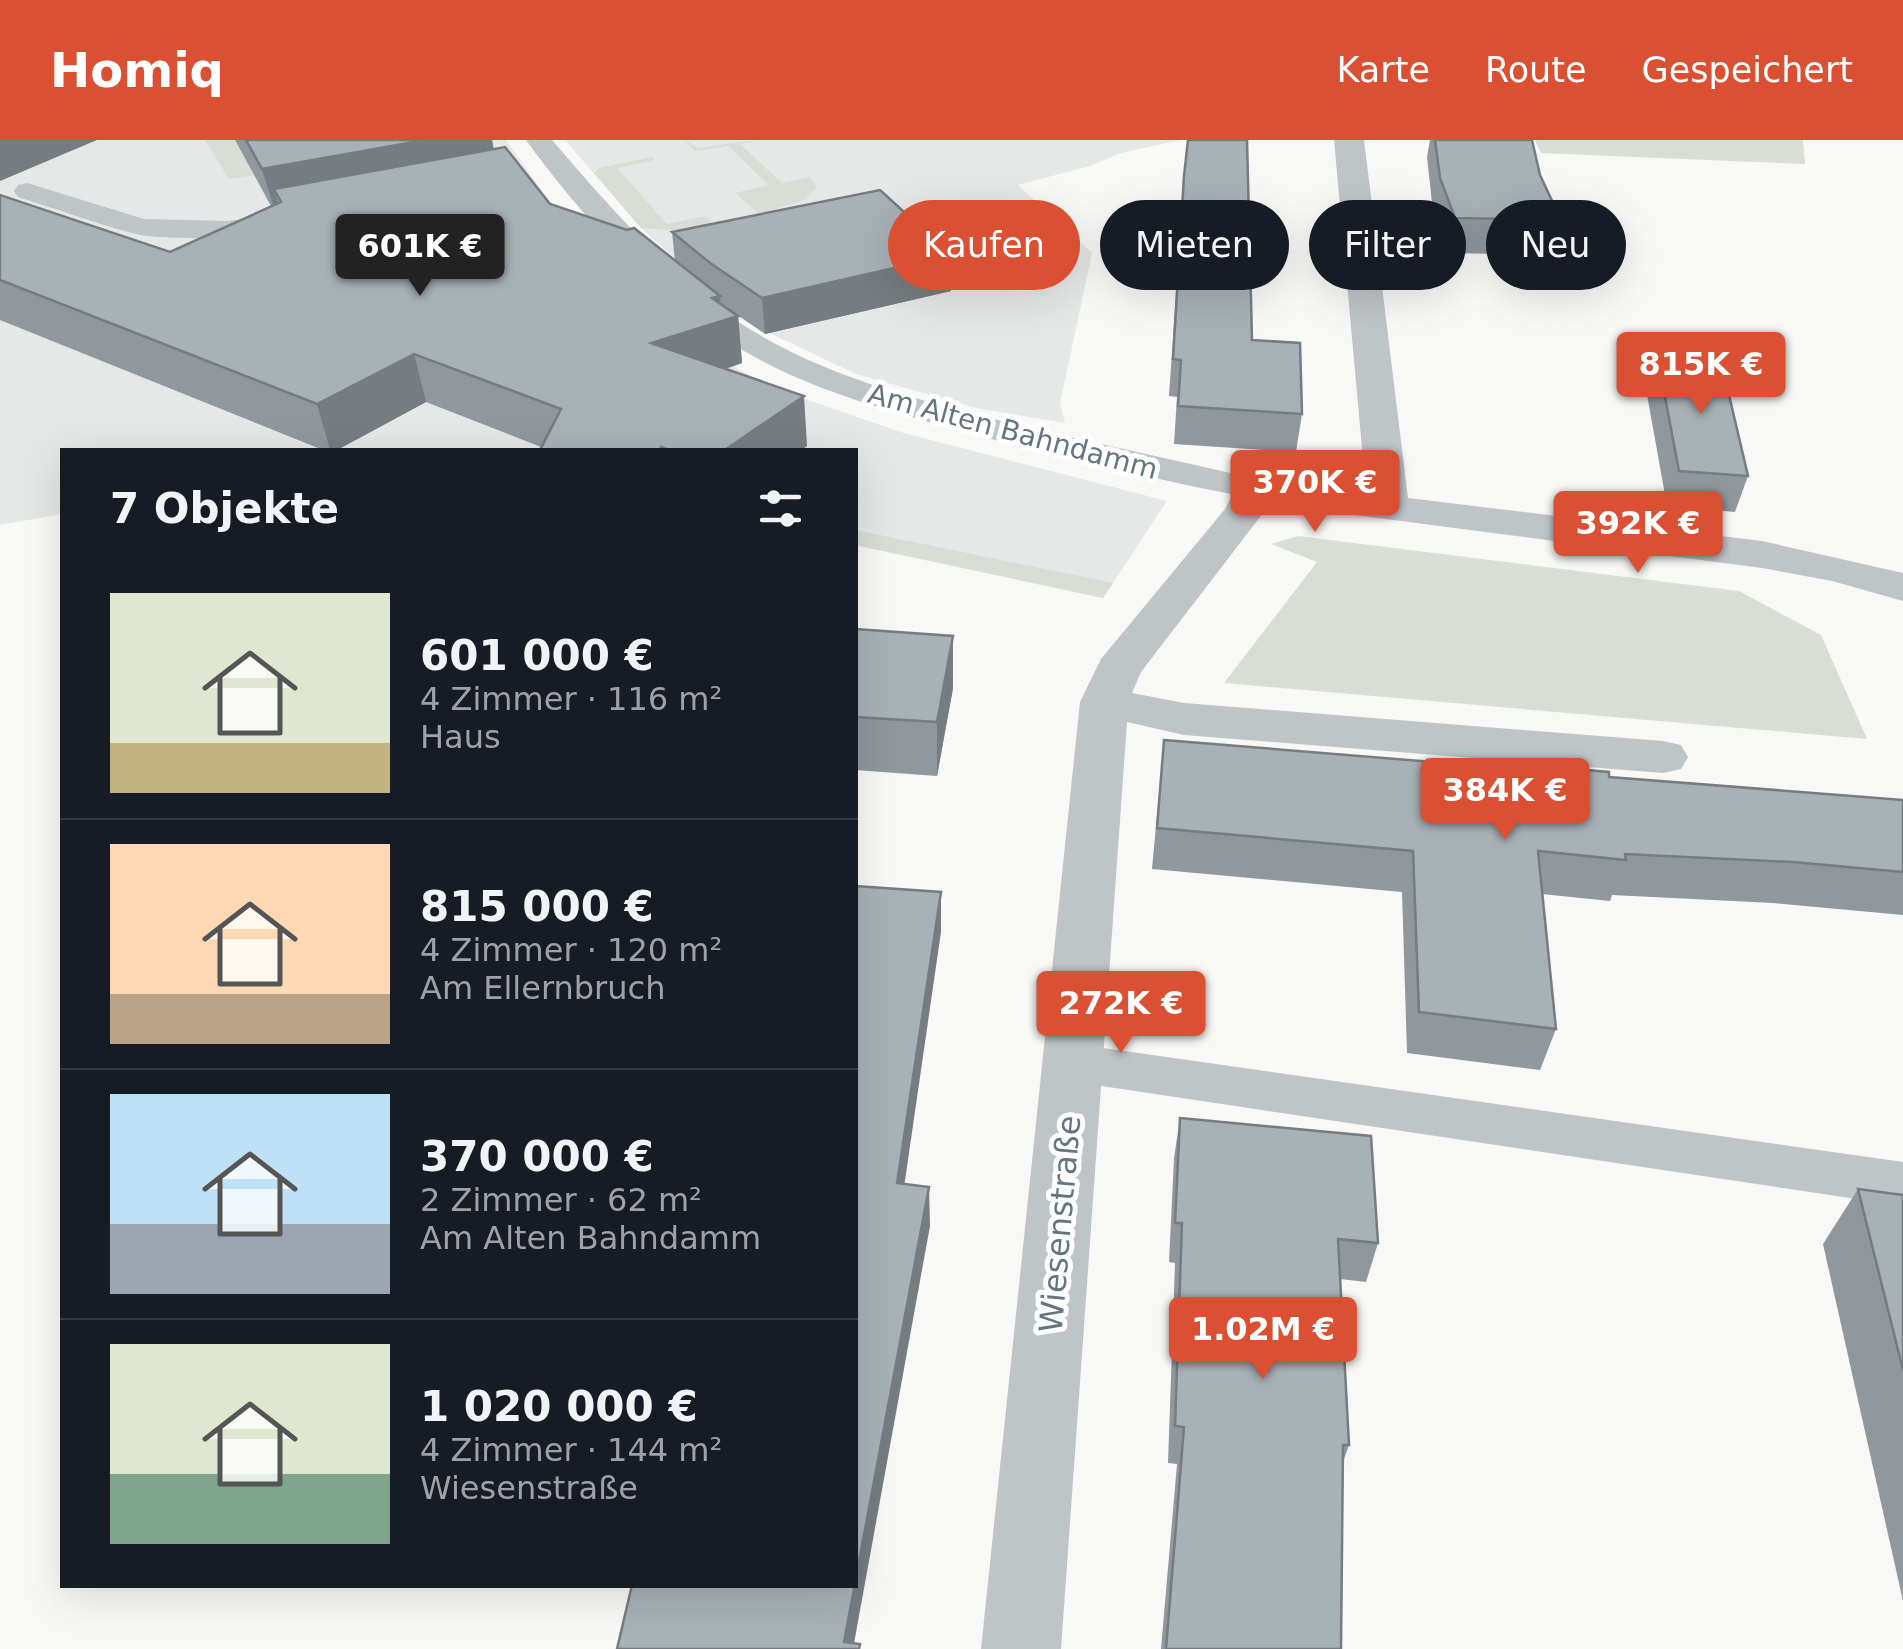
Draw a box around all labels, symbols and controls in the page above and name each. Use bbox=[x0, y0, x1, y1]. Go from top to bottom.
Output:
text: Homiq bbox=[50, 42, 224, 98]
text: Karte bbox=[1337, 50, 1430, 90]
text: Route bbox=[1485, 50, 1587, 90]
text: Gespeichert bbox=[1642, 50, 1853, 90]
chip: Kaufen bbox=[888, 200, 1080, 290]
chip: Mieten bbox=[1100, 200, 1289, 290]
chip: Filter bbox=[1309, 200, 1466, 290]
chip: Neu bbox=[1486, 200, 1626, 290]
pin: 601K € bbox=[339, 214, 501, 299]
text: 601K € bbox=[358, 227, 483, 265]
pin: 815K € bbox=[1620, 332, 1782, 417]
text: 815K € bbox=[1639, 345, 1764, 383]
street label: Am Alten Bahndamm bbox=[864, 377, 1161, 486]
pin: 370K € bbox=[1234, 450, 1396, 535]
text: 370K € bbox=[1253, 463, 1378, 501]
icon: filters bbox=[753, 481, 808, 536]
text: 7 Objekte bbox=[110, 484, 339, 533]
pin: 392K € bbox=[1557, 491, 1719, 576]
text: 392K € bbox=[1576, 504, 1701, 542]
text: 601 000 € bbox=[420, 631, 654, 680]
icon: home bbox=[190, 633, 310, 753]
text: 4 Zimmer · 116 m² bbox=[420, 680, 722, 718]
text: Haus bbox=[420, 718, 501, 756]
pin: 384K € bbox=[1424, 758, 1586, 843]
text: 384K € bbox=[1443, 771, 1568, 809]
text: 815 000 € bbox=[420, 882, 654, 931]
icon: home bbox=[190, 884, 310, 1004]
text: 4 Zimmer · 120 m² bbox=[420, 931, 722, 969]
text: Am Ellernbruch bbox=[420, 969, 665, 1007]
pin: 272K € bbox=[1040, 971, 1202, 1056]
text: 272K € bbox=[1059, 984, 1184, 1022]
street label: Wiesenstraße bbox=[1032, 1114, 1088, 1334]
text: 370 000 € bbox=[420, 1132, 654, 1181]
icon: home bbox=[190, 1134, 310, 1254]
text: 2 Zimmer · 62 m² bbox=[420, 1181, 702, 1219]
text: Am Alten Bahndamm bbox=[420, 1219, 761, 1257]
pin: 1.02M € bbox=[1171, 1297, 1355, 1382]
text: 1.02M € bbox=[1191, 1310, 1335, 1348]
text: 1 020 000 € bbox=[420, 1382, 698, 1431]
icon: home bbox=[190, 1384, 310, 1504]
text: 4 Zimmer · 144 m² bbox=[420, 1431, 722, 1469]
text: Wiesenstraße bbox=[420, 1469, 638, 1507]

